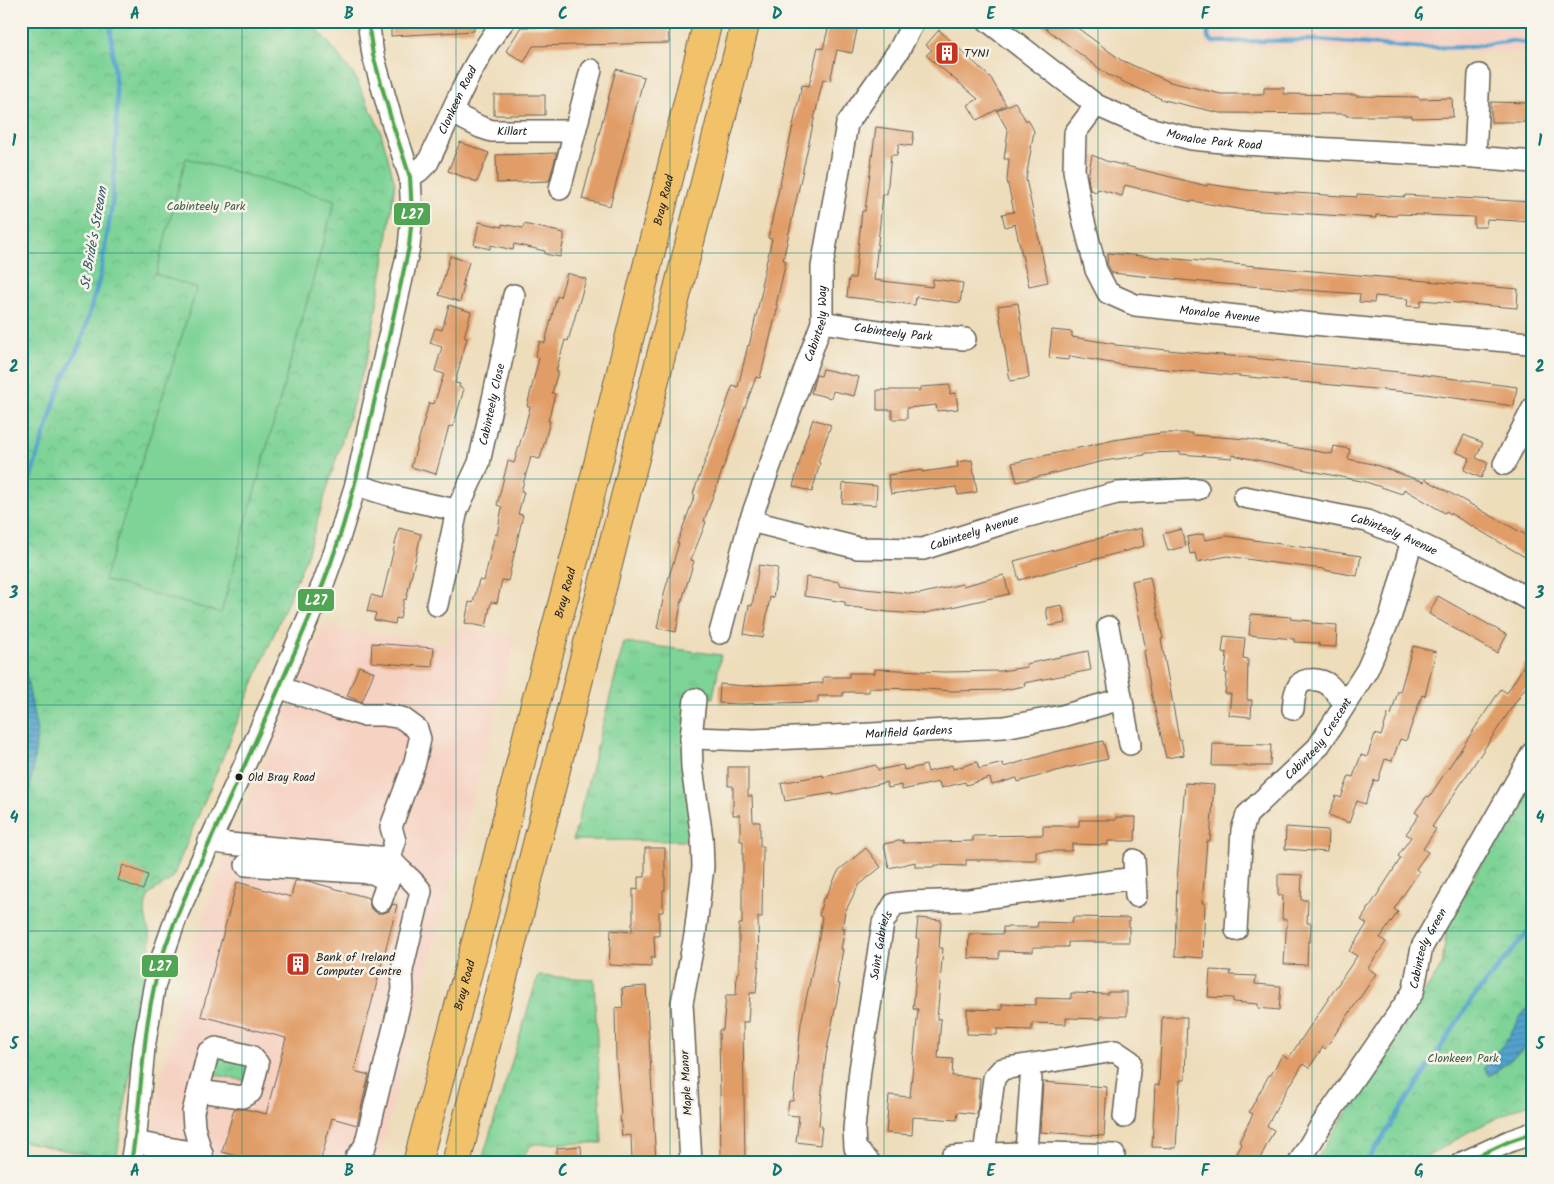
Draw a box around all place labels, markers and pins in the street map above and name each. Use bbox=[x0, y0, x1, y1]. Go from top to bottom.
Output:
building icon: TYNI bbox=[934, 40, 960, 66]
place label: TYNI bbox=[964, 44, 989, 63]
place label: Old Bray Road bbox=[248, 769, 315, 787]
marker: Old Bray Road bbox=[234, 772, 244, 782]
place label: Bank of Ireland Computer Centre bbox=[316, 948, 402, 981]
building icon: Bank of Ireland Computer Centre bbox=[285, 951, 311, 977]

